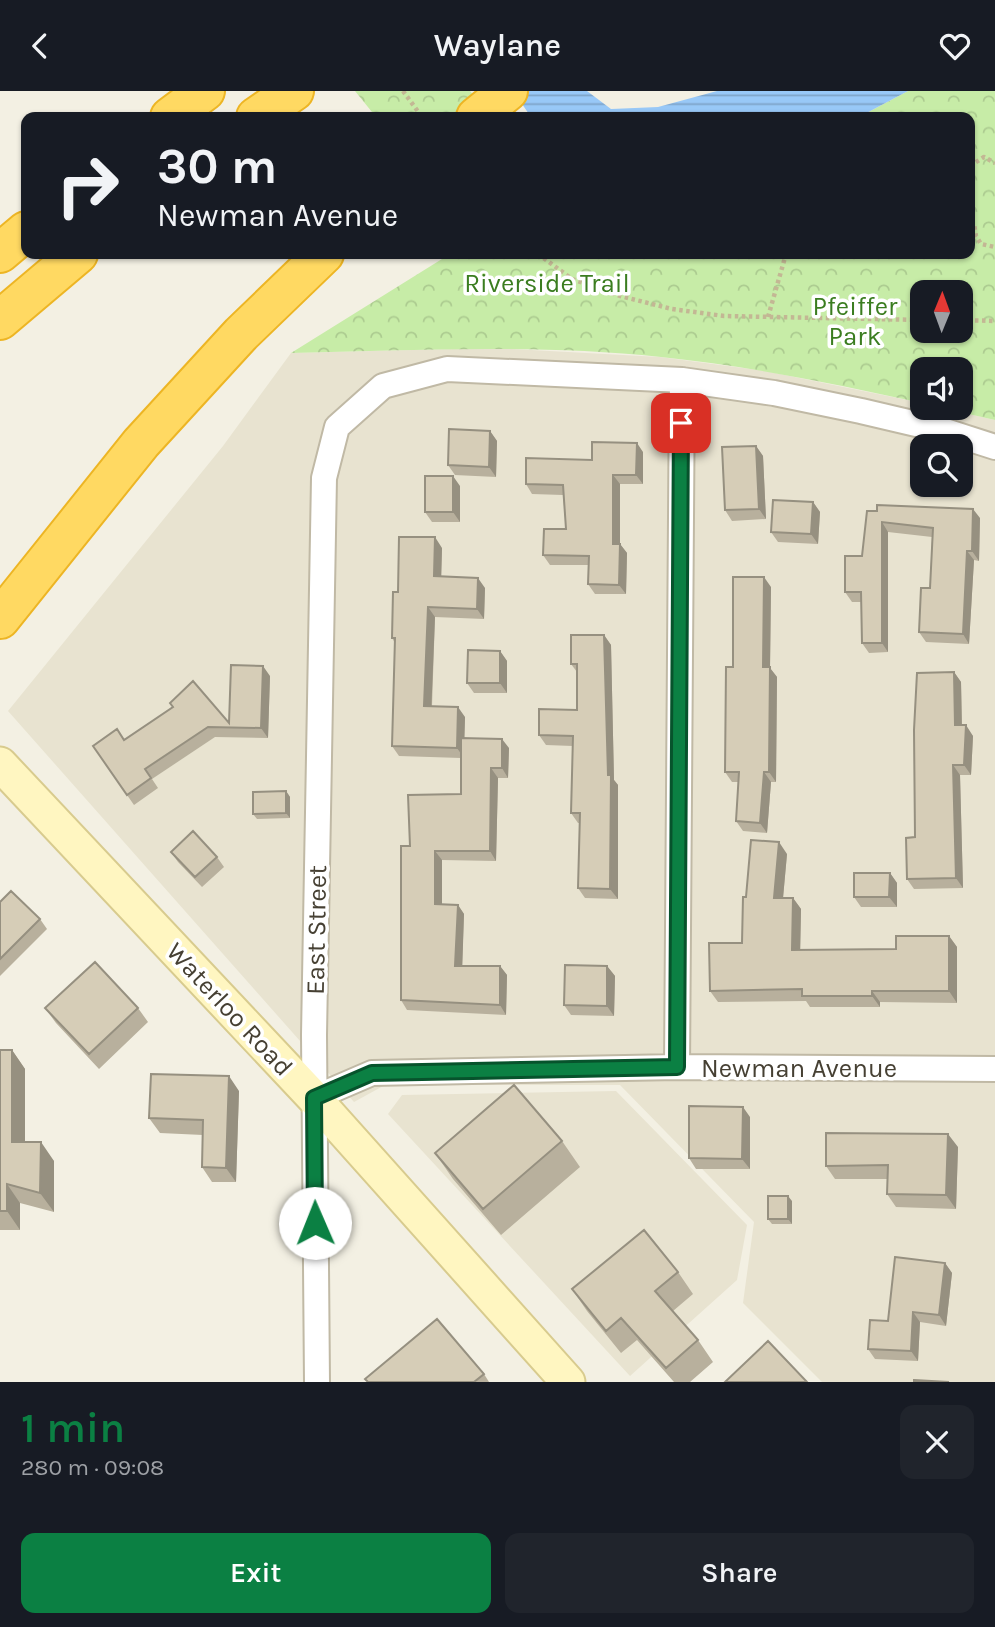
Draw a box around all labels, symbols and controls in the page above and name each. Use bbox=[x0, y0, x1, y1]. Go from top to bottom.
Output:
icon: back bbox=[21, 27, 59, 65]
text: Waylane bbox=[434, 27, 561, 64]
icon: heart bbox=[936, 27, 974, 65]
text: 30 m bbox=[157, 138, 277, 195]
icon: right bbox=[42, 140, 133, 231]
text: Newman Avenue bbox=[157, 197, 398, 234]
park label: Riverside Trail bbox=[464, 268, 630, 299]
north arrow bbox=[910, 280, 973, 343]
map controls bbox=[910, 280, 973, 497]
park label: Pfeiffer Park bbox=[813, 291, 898, 352]
button: sound bbox=[910, 357, 973, 420]
pin bbox=[651, 393, 711, 453]
icon: arrive bbox=[662, 404, 700, 442]
button: search bbox=[910, 434, 973, 497]
street label: East Street bbox=[300, 865, 333, 995]
street label: Waterloo Road bbox=[160, 936, 299, 1082]
street label: Newman Avenue bbox=[701, 1053, 897, 1084]
position arrow bbox=[278, 1186, 352, 1260]
text: 1 min bbox=[21, 1403, 125, 1453]
button: close bbox=[900, 1405, 974, 1479]
text: 280 m · 09:08 bbox=[21, 1454, 164, 1481]
button: Exit bbox=[21, 1533, 491, 1613]
button: Share bbox=[505, 1533, 974, 1613]

